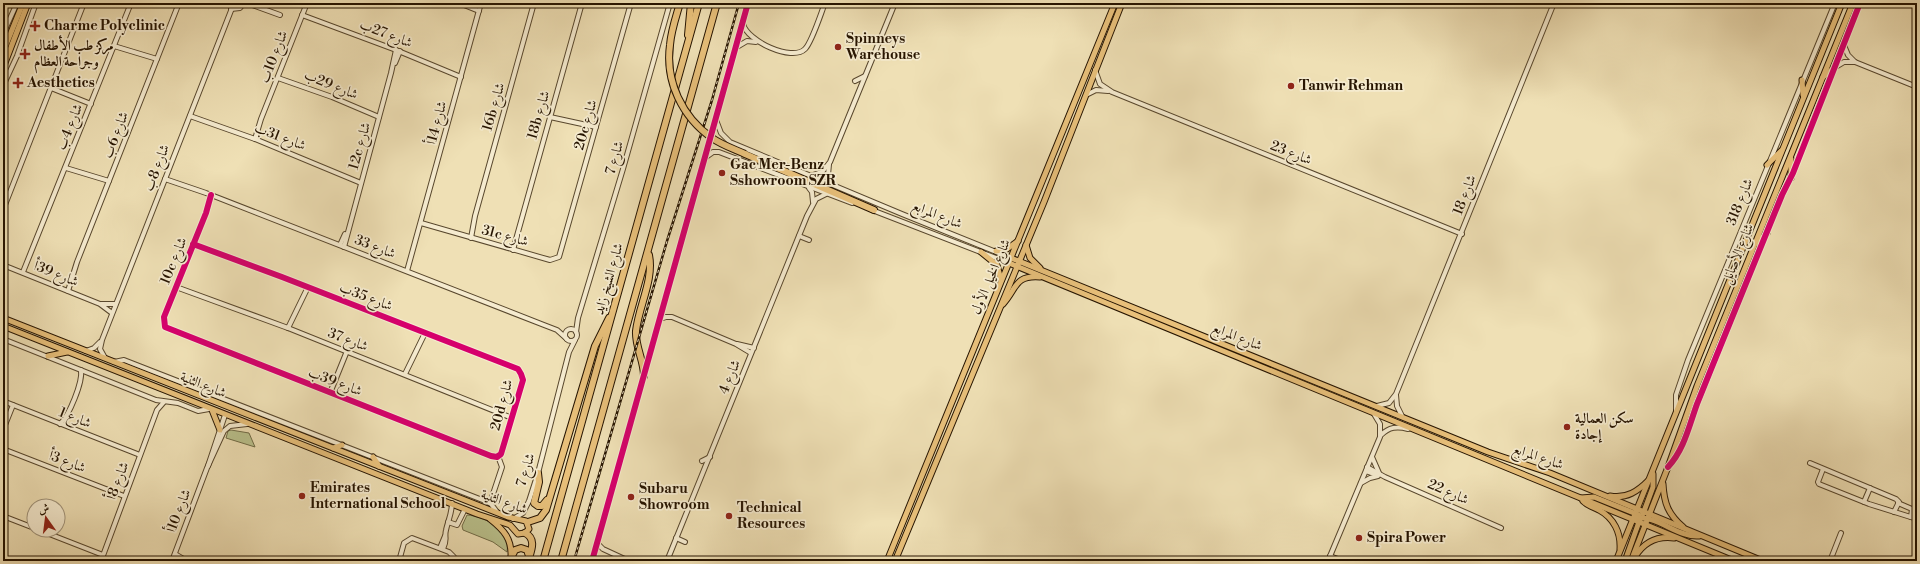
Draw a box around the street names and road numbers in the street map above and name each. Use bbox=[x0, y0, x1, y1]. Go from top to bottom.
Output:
street label: شارع 27ب bbox=[356, 16, 415, 54]
street label: شارع 10ب bbox=[256, 28, 294, 87]
street label: شارع 29ب bbox=[301, 66, 361, 106]
street label: 16b شارع bbox=[479, 81, 511, 134]
street label: 18b شارع bbox=[524, 89, 556, 142]
street label: 20c شارع bbox=[570, 98, 604, 153]
street label: شارع 14أ bbox=[421, 99, 453, 147]
street label: شارع 4ب bbox=[53, 101, 89, 154]
street label: شارع 6ب bbox=[99, 109, 135, 162]
street label: شارع 31ب bbox=[251, 119, 308, 157]
street label: 12c شارع bbox=[345, 120, 377, 172]
street label: شارع 23 bbox=[1267, 137, 1314, 171]
street label: شارع 7 bbox=[602, 139, 630, 178]
street label: شارع 8ب bbox=[140, 142, 176, 195]
street label: شارع 18 bbox=[1449, 172, 1483, 218]
street label: شارع 318 bbox=[1722, 176, 1759, 229]
street label: شارع المرابع bbox=[908, 197, 965, 237]
street label: شارع الأصايل bbox=[1716, 220, 1760, 288]
street label: 31c شارع bbox=[479, 221, 530, 253]
street label: شارع 33 bbox=[351, 231, 398, 265]
street label: 10c شارع bbox=[156, 235, 193, 288]
street label: شارع الخيل الأول bbox=[965, 236, 1017, 318]
street label: شارع الشيخ زايد bbox=[590, 241, 631, 318]
street label: شارع 39أ bbox=[30, 255, 82, 293]
street label: شارع 35ب bbox=[336, 279, 395, 317]
street label: شارع المرابع bbox=[1208, 319, 1265, 359]
street label: شارع 37 bbox=[325, 324, 371, 358]
street label: شارع 4 bbox=[715, 357, 747, 398]
street label: شارع 39ب bbox=[305, 363, 365, 402]
street label: شارع الثنية bbox=[177, 368, 229, 404]
street label: 20d شارع bbox=[487, 377, 519, 433]
street label: شارع 1 bbox=[55, 403, 94, 434]
street label: شارع المرابع bbox=[1509, 440, 1566, 478]
street label: شارع 3أ bbox=[45, 445, 89, 479]
street label: شارع 7 bbox=[512, 451, 542, 490]
street label: شارع 8أ bbox=[101, 459, 135, 503]
street label: شارع 22 bbox=[1424, 475, 1471, 511]
street label: شارع الثنية bbox=[478, 485, 530, 521]
street label: شارع 10أ bbox=[161, 486, 197, 536]

